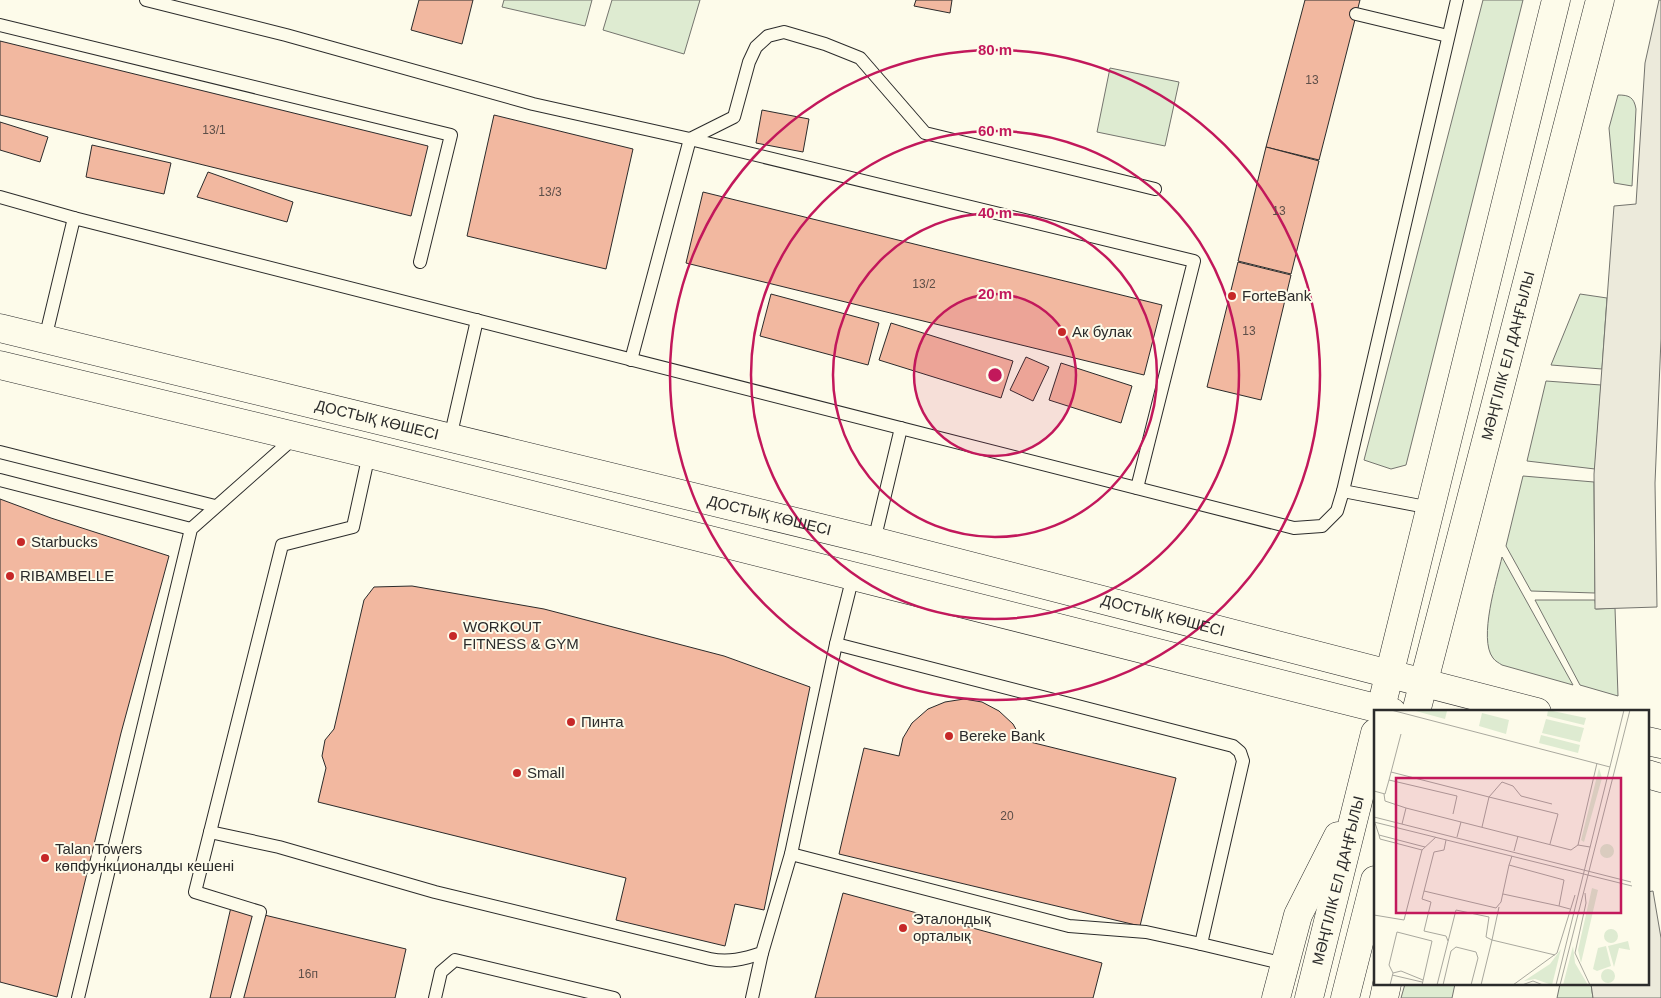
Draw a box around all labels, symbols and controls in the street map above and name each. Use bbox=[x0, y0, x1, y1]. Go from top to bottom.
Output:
text: 80 m bbox=[978, 41, 1012, 58]
house number: 13 bbox=[1305, 73, 1319, 87]
text: 60 m bbox=[978, 122, 1012, 139]
house number: 13/1 bbox=[202, 123, 226, 137]
house number: 13/3 bbox=[538, 185, 562, 199]
text: 40 m bbox=[978, 204, 1012, 221]
house number: 13 bbox=[1272, 204, 1286, 218]
street label: МӘҢГІЛІК ЕЛ ДАҢҒЫЛЫ bbox=[1478, 269, 1538, 442]
house number: 13/2 bbox=[912, 277, 936, 291]
text: 20 m bbox=[978, 285, 1012, 302]
place label: ForteBank bbox=[1242, 287, 1312, 304]
marker: ForteBank bbox=[1226, 290, 1238, 302]
place label: Ак булак bbox=[1072, 323, 1132, 340]
house number: 13 bbox=[1242, 324, 1256, 338]
marker: Ак булак bbox=[1056, 326, 1068, 338]
centre of rings bbox=[986, 366, 1004, 384]
street label: ДОСТЫҚ КӨШЕСІ bbox=[313, 396, 441, 443]
street label: ДОСТЫҚ КӨШЕСІ bbox=[706, 492, 833, 538]
place label: Starbucks bbox=[31, 533, 98, 550]
marker: Starbucks bbox=[15, 536, 27, 548]
place label: RIBAMBELLE bbox=[20, 567, 114, 584]
marker: RIBAMBELLE bbox=[4, 570, 16, 582]
street label: ДОСТЫҚ КӨШЕСІ bbox=[1100, 591, 1227, 639]
place label: WORKOUT FITNESS & GYM bbox=[463, 618, 579, 652]
marker: WORKOUT FITNESS & GYM bbox=[447, 630, 459, 642]
inset map bbox=[1374, 710, 1648, 986]
place label: Пинта bbox=[581, 713, 624, 730]
marker: Пинта bbox=[565, 716, 577, 728]
place label: Bereke Bank bbox=[959, 727, 1045, 744]
marker: Bereke Bank bbox=[943, 730, 955, 742]
place label: Small bbox=[527, 764, 565, 781]
marker: Small bbox=[511, 767, 523, 779]
street label: МӘҢГІЛІК ЕЛ ДАҢҒЫЛЫ bbox=[1309, 794, 1367, 967]
house number: 20 bbox=[1000, 809, 1014, 823]
place label: Talan Towers көпфункционалды кешені bbox=[55, 840, 234, 874]
marker: Talan Towers көпфункционалды кешені bbox=[39, 852, 51, 864]
place label: Эталондық орталық bbox=[913, 910, 991, 944]
marker: Эталондық орталық bbox=[897, 922, 909, 934]
house number: 16п bbox=[298, 967, 318, 981]

